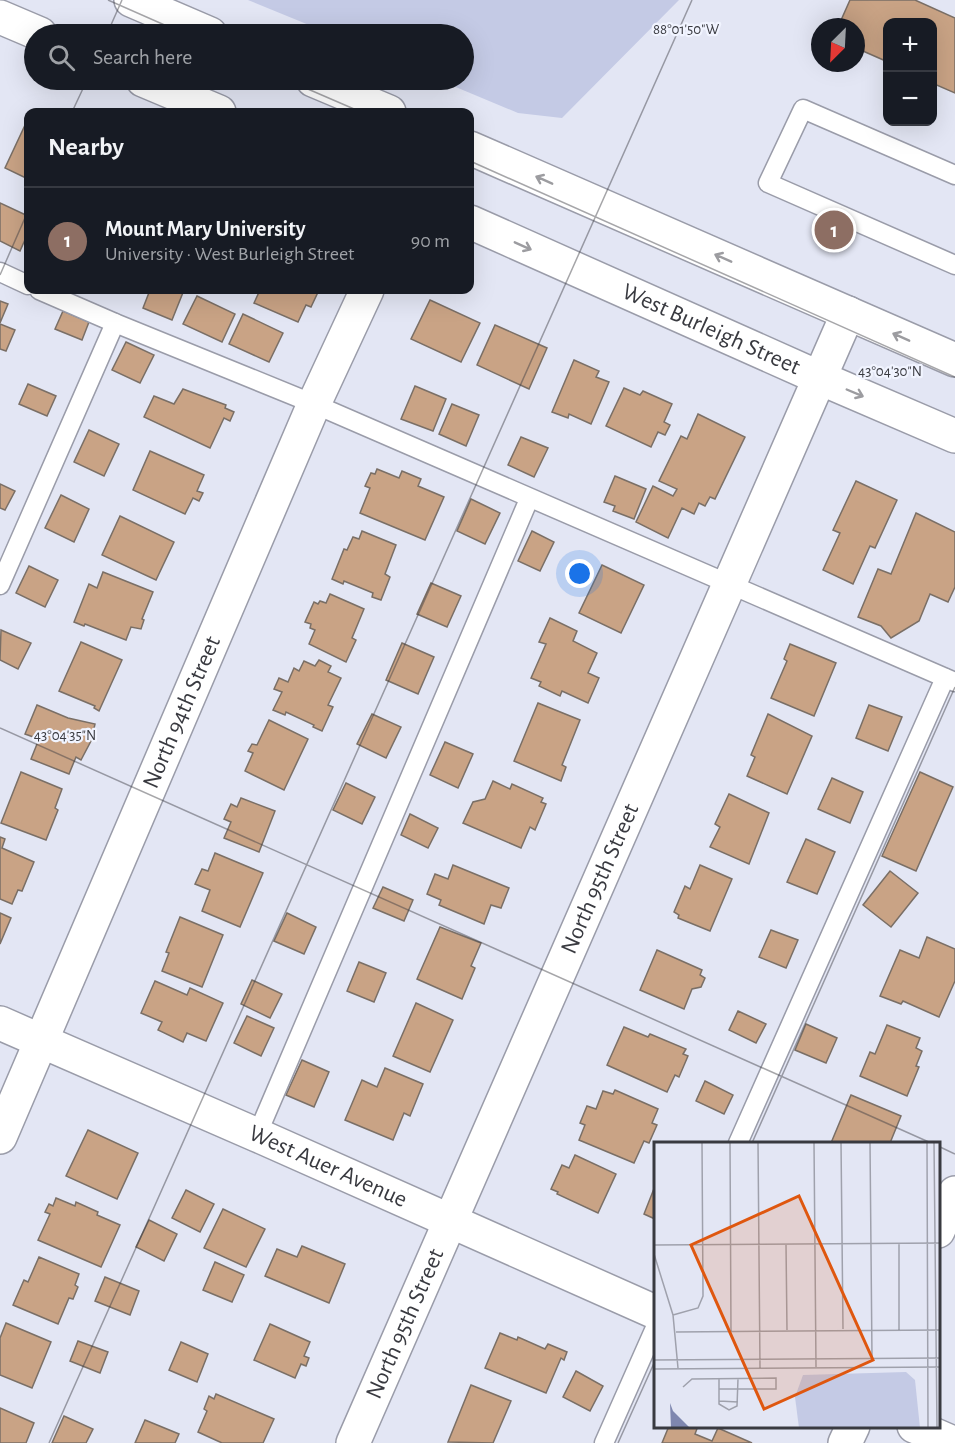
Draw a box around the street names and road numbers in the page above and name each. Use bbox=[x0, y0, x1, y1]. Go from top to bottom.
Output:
street label: West Burleigh Street bbox=[618, 279, 804, 380]
street label: North 94th Street bbox=[139, 632, 225, 792]
street label: North 95th Street bbox=[557, 800, 644, 957]
street label: West Auer Avenue bbox=[245, 1121, 411, 1212]
street label: North 95th Street bbox=[362, 1245, 449, 1403]

